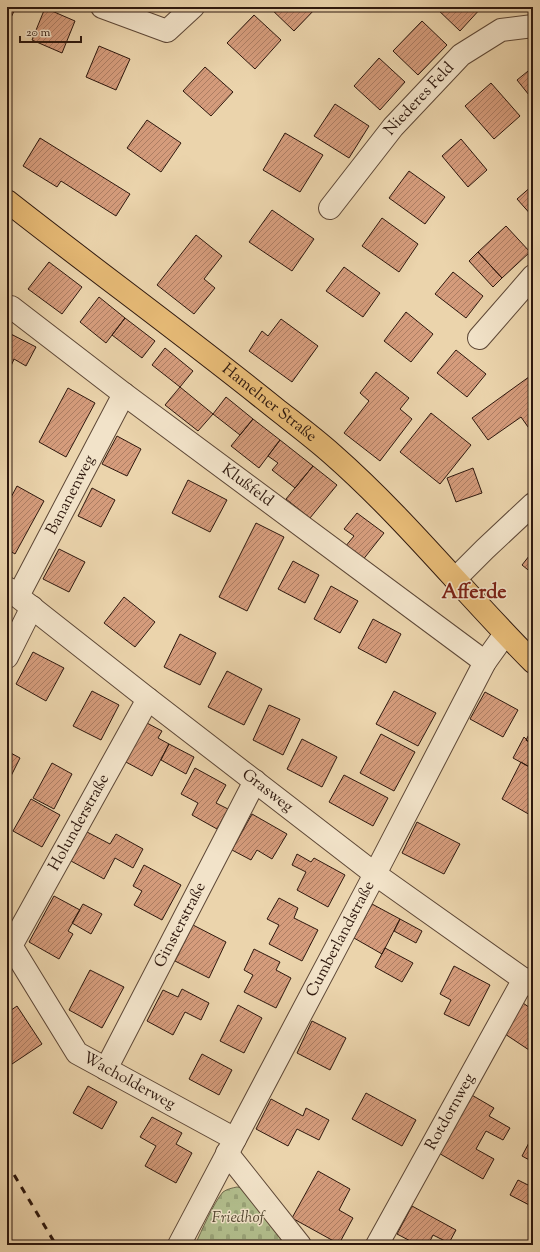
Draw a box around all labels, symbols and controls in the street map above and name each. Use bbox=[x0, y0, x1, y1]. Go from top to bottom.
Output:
scale bar bbox=[20, 18, 81, 44]
text: 20 m bbox=[26, 24, 51, 42]
street label: Niederes Feld bbox=[379, 57, 460, 141]
street label: Hamelner Straße bbox=[217, 358, 322, 448]
street label: Bananenweg bbox=[41, 451, 101, 539]
street label: Klußfeld bbox=[216, 458, 278, 512]
district label: Afferde bbox=[441, 579, 507, 608]
street label: Grasweg bbox=[237, 764, 298, 818]
street label: Holunderstraße bbox=[43, 770, 116, 875]
street label: Cumberlandstraße bbox=[300, 877, 381, 1001]
street label: Ginsterstraße bbox=[149, 878, 212, 972]
street label: Wacholderweg bbox=[78, 1047, 180, 1116]
street label: Rotdornweg bbox=[420, 1069, 481, 1155]
park label: Friedhof bbox=[212, 1207, 267, 1230]

